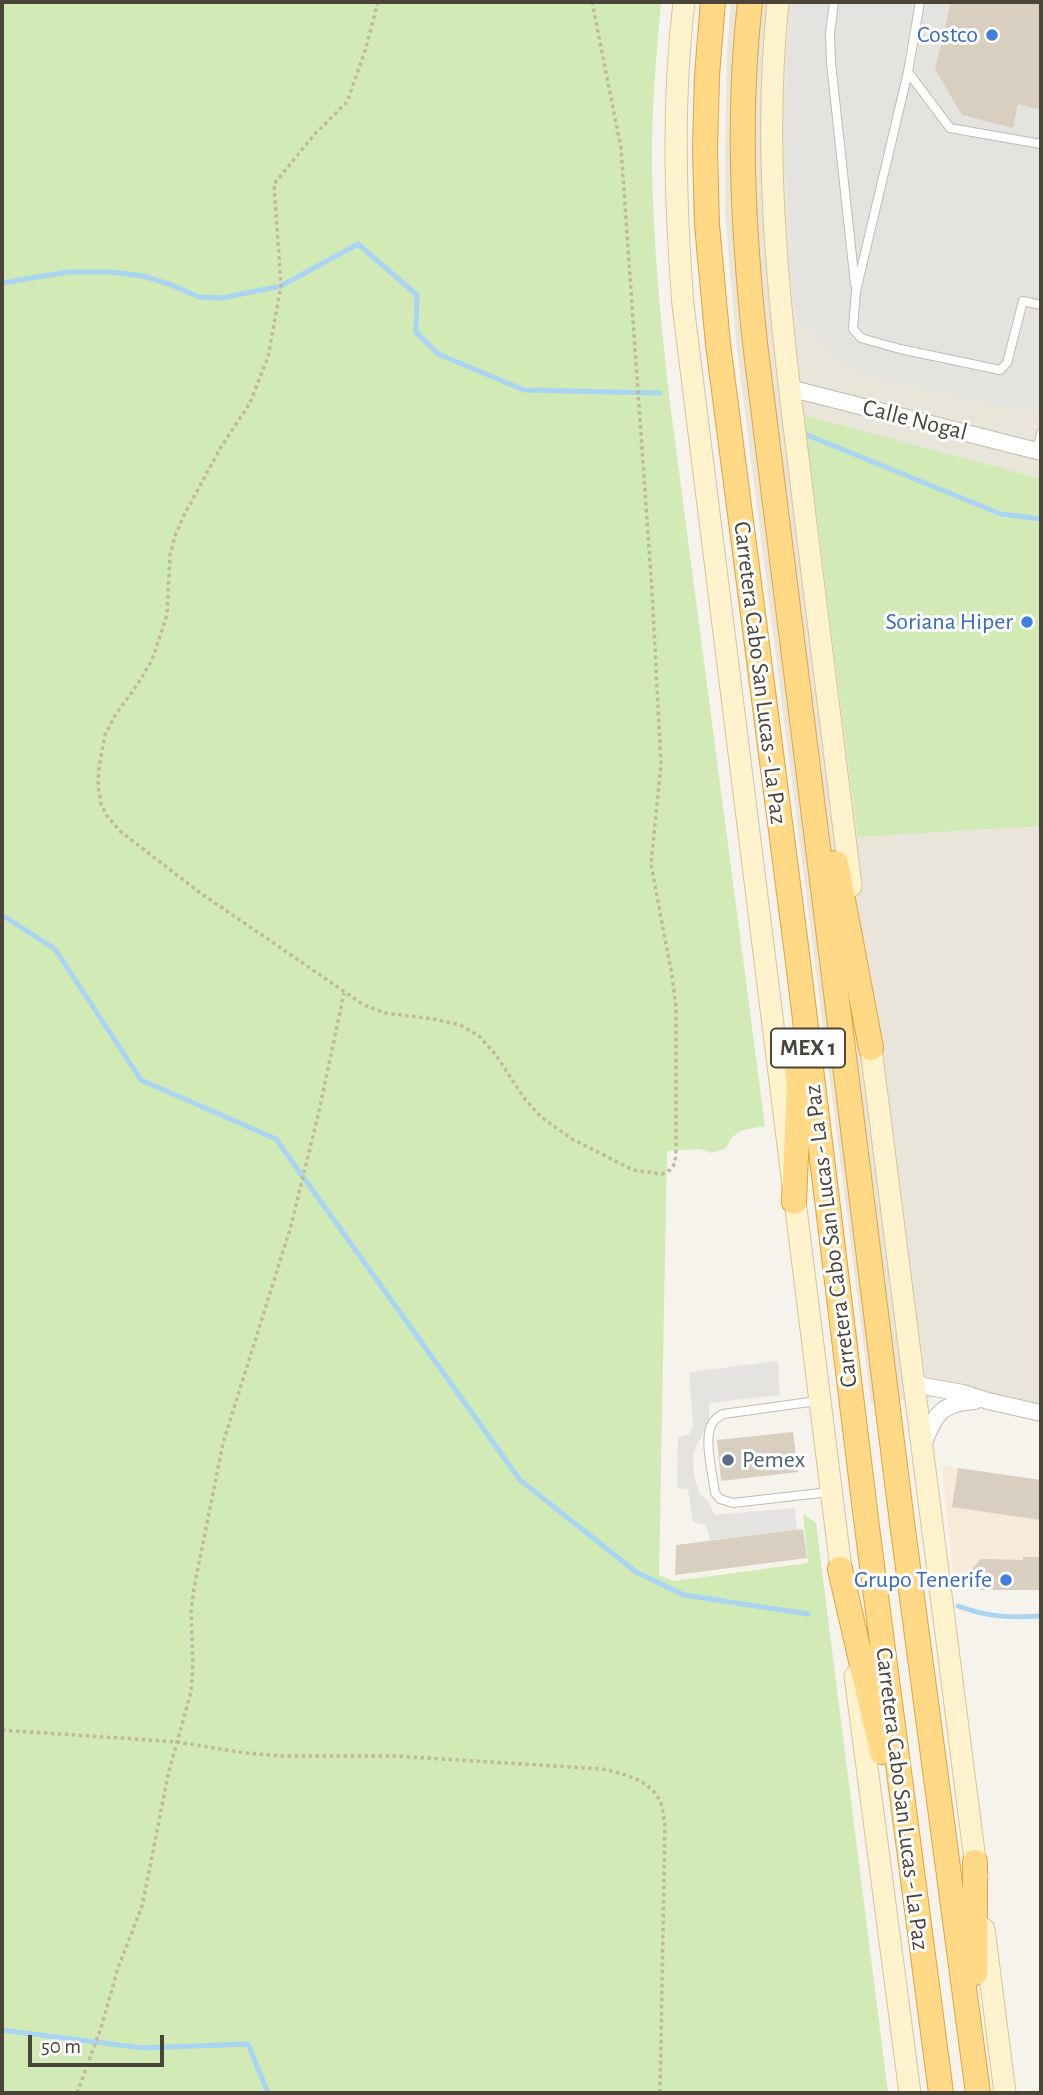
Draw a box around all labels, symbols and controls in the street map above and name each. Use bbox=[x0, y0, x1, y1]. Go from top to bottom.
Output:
place label: Costco bbox=[917, 21, 978, 49]
marker: Costco bbox=[984, 27, 1000, 43]
street label: Calle Nogal bbox=[860, 393, 970, 447]
street label: Carretera Cabo San Lucas - La Paz bbox=[727, 520, 793, 826]
place label: Soriana Hiper bbox=[886, 608, 1013, 636]
marker: Soriana Hiper bbox=[1019, 614, 1035, 630]
road number: MEX 1 bbox=[771, 1028, 845, 1068]
street label: Carretera Cabo San Lucas - La Paz bbox=[798, 1083, 864, 1389]
place label: Pemex bbox=[742, 1446, 805, 1474]
marker: Pemex bbox=[720, 1452, 736, 1468]
place label: Grupo Tenerife bbox=[854, 1566, 992, 1594]
marker: Grupo Tenerife bbox=[998, 1572, 1014, 1588]
street label: Carretera Cabo San Lucas - La Paz bbox=[869, 1646, 935, 1952]
scale bar bbox=[32, 2022, 168, 2066]
text: 50 m bbox=[41, 2036, 81, 2057]

